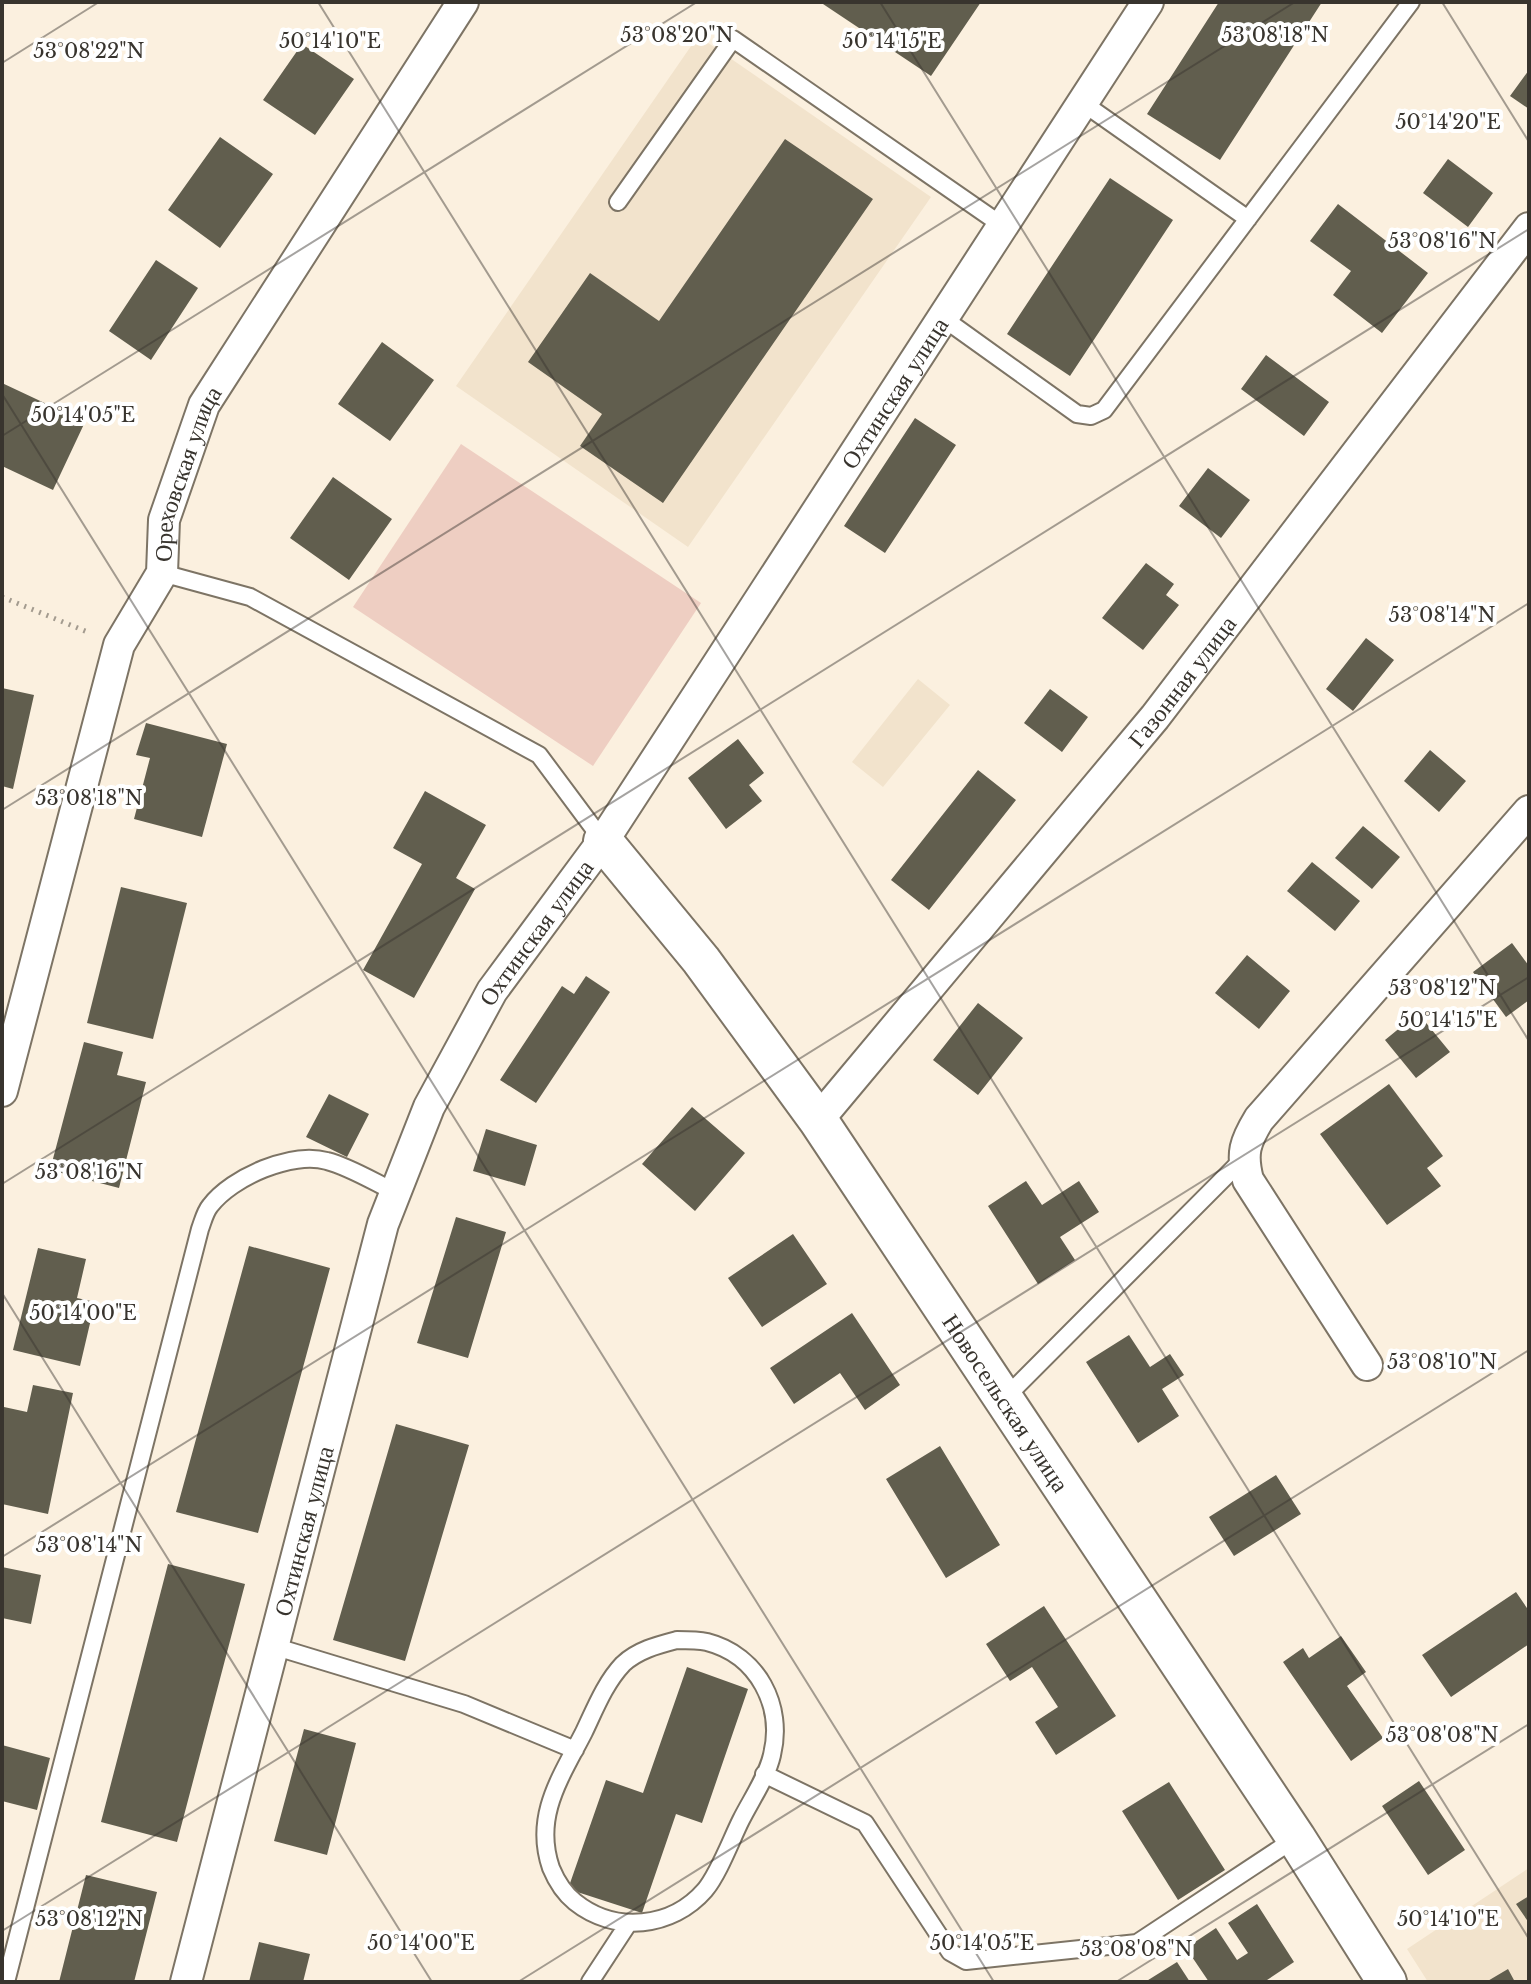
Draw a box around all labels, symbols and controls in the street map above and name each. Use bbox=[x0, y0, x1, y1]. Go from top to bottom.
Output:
text: 53°08'20"N bbox=[620, 23, 734, 47]
text: 53°08'18"N bbox=[1221, 23, 1329, 47]
text: 50°14'10"E bbox=[279, 29, 381, 53]
text: 50°14'15"E bbox=[842, 29, 942, 53]
text: 53°08'22"N bbox=[33, 39, 145, 63]
text: 50°14'20"E bbox=[1395, 110, 1501, 134]
text: 53°08'16"N bbox=[1388, 229, 1496, 253]
street label: Охтинская улица bbox=[834, 311, 954, 474]
street label: Ореховская улица bbox=[148, 380, 227, 562]
text: 50°14'05"E bbox=[31, 403, 135, 427]
text: 53°08'14"N bbox=[1389, 603, 1495, 627]
street label: Газонная улица bbox=[1122, 609, 1242, 753]
text: 53°08'18"N bbox=[35, 786, 143, 810]
street label: Охтинская улица bbox=[472, 853, 599, 1010]
text: 53°08'12"N bbox=[1388, 976, 1496, 1000]
text: 50°14'15"E bbox=[1398, 1008, 1498, 1032]
text: 53°08'16"N bbox=[35, 1160, 143, 1184]
text: 50°14'00"E bbox=[29, 1301, 137, 1325]
street label: Новосельская улица bbox=[937, 1308, 1076, 1497]
text: 53°08'10"N bbox=[1387, 1350, 1497, 1374]
street label: Охтинская улица bbox=[267, 1442, 339, 1619]
text: 53°08'14"N bbox=[36, 1533, 142, 1557]
text: 53°08'08"N bbox=[1385, 1723, 1499, 1747]
text: 53°08'12"N bbox=[35, 1907, 143, 1931]
text: 50°14'10"E bbox=[1397, 1907, 1499, 1931]
text: 50°14'00"E bbox=[367, 1931, 475, 1955]
text: 50°14'05"E bbox=[930, 1931, 1034, 1955]
text: 53°08'08"N bbox=[1079, 1937, 1193, 1961]

